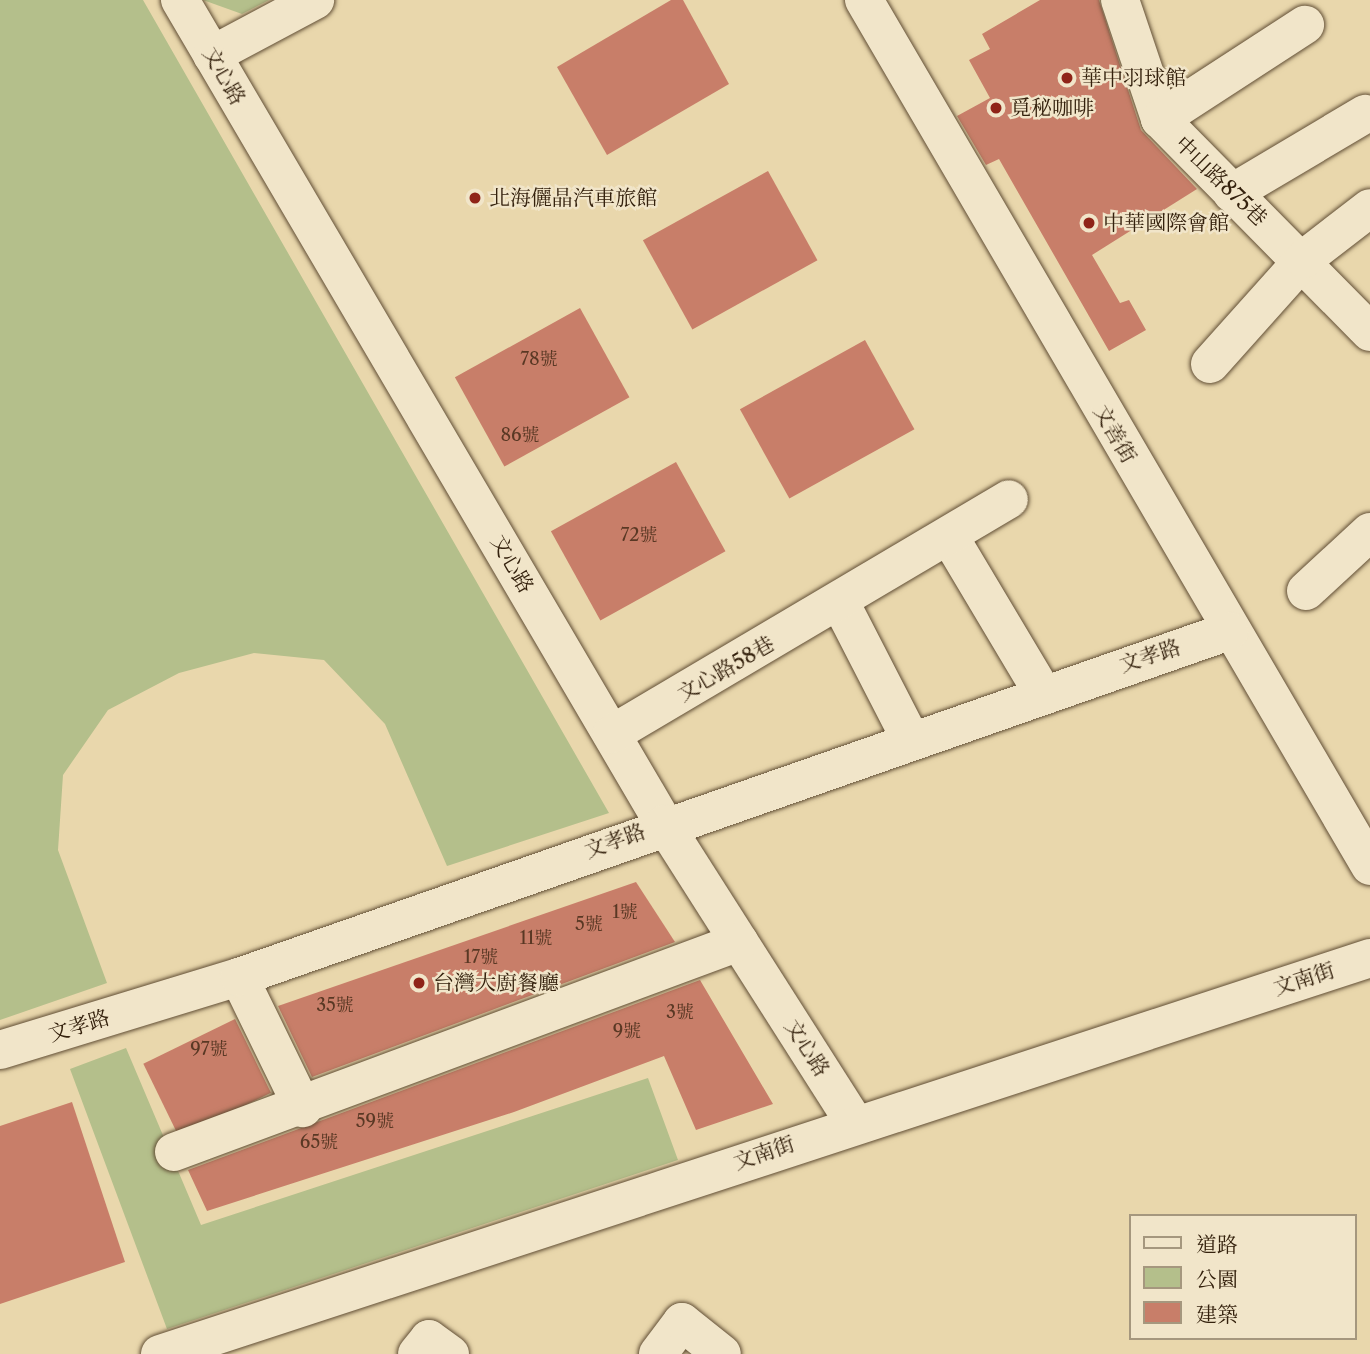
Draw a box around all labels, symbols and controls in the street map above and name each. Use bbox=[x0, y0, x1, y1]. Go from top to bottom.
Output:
street label: 文心路 bbox=[197, 42, 251, 110]
place label: 華中羽球館 bbox=[1081, 65, 1186, 91]
marker: 華中羽球館 bbox=[1059, 70, 1075, 86]
place label: 覓秘咖啡 bbox=[1010, 95, 1094, 121]
marker: 覓秘咖啡 bbox=[988, 100, 1004, 116]
street label: 中山路875巷 bbox=[1170, 131, 1272, 231]
place label: 北海儷晶汽車旅館 bbox=[489, 185, 657, 211]
marker: 北海儷晶汽車旅館 bbox=[467, 190, 483, 206]
place label: 中華國際會館 bbox=[1103, 210, 1229, 236]
marker: 中華國際會館 bbox=[1081, 215, 1097, 231]
house number: 78號 bbox=[520, 348, 558, 370]
street label: 文善街 bbox=[1088, 400, 1142, 468]
house number: 86號 bbox=[500, 424, 540, 446]
house number: 72號 bbox=[620, 524, 658, 546]
street label: 文心路 bbox=[485, 530, 539, 598]
street label: 文心路58巷 bbox=[673, 631, 779, 707]
street label: 文孝路 bbox=[1116, 634, 1184, 678]
street label: 文孝路 bbox=[581, 818, 649, 864]
house number: 1號 bbox=[612, 901, 638, 923]
house number: 5號 bbox=[575, 913, 603, 935]
house number: 11號 bbox=[519, 927, 553, 949]
house number: 17號 bbox=[464, 946, 498, 968]
street label: 文南街 bbox=[1270, 957, 1338, 1001]
place label: 台灣大廚餐廳 bbox=[433, 970, 559, 996]
marker: 台灣大廚餐廳 bbox=[411, 975, 427, 991]
house number: 35號 bbox=[316, 994, 354, 1016]
house number: 3號 bbox=[666, 1001, 694, 1023]
street label: 文孝路 bbox=[45, 1005, 113, 1047]
street label: 文心路 bbox=[779, 1015, 835, 1081]
house number: 9號 bbox=[613, 1020, 641, 1042]
house number: 97號 bbox=[190, 1038, 228, 1060]
house number: 59號 bbox=[356, 1110, 394, 1132]
house number: 65號 bbox=[300, 1131, 338, 1153]
street label: 文南街 bbox=[730, 1131, 798, 1175]
legend bbox=[1128, 1214, 1356, 1340]
text: 道路 bbox=[1196, 1232, 1238, 1257]
text: 公園 bbox=[1196, 1267, 1238, 1292]
text: 建築 bbox=[1196, 1302, 1238, 1327]

